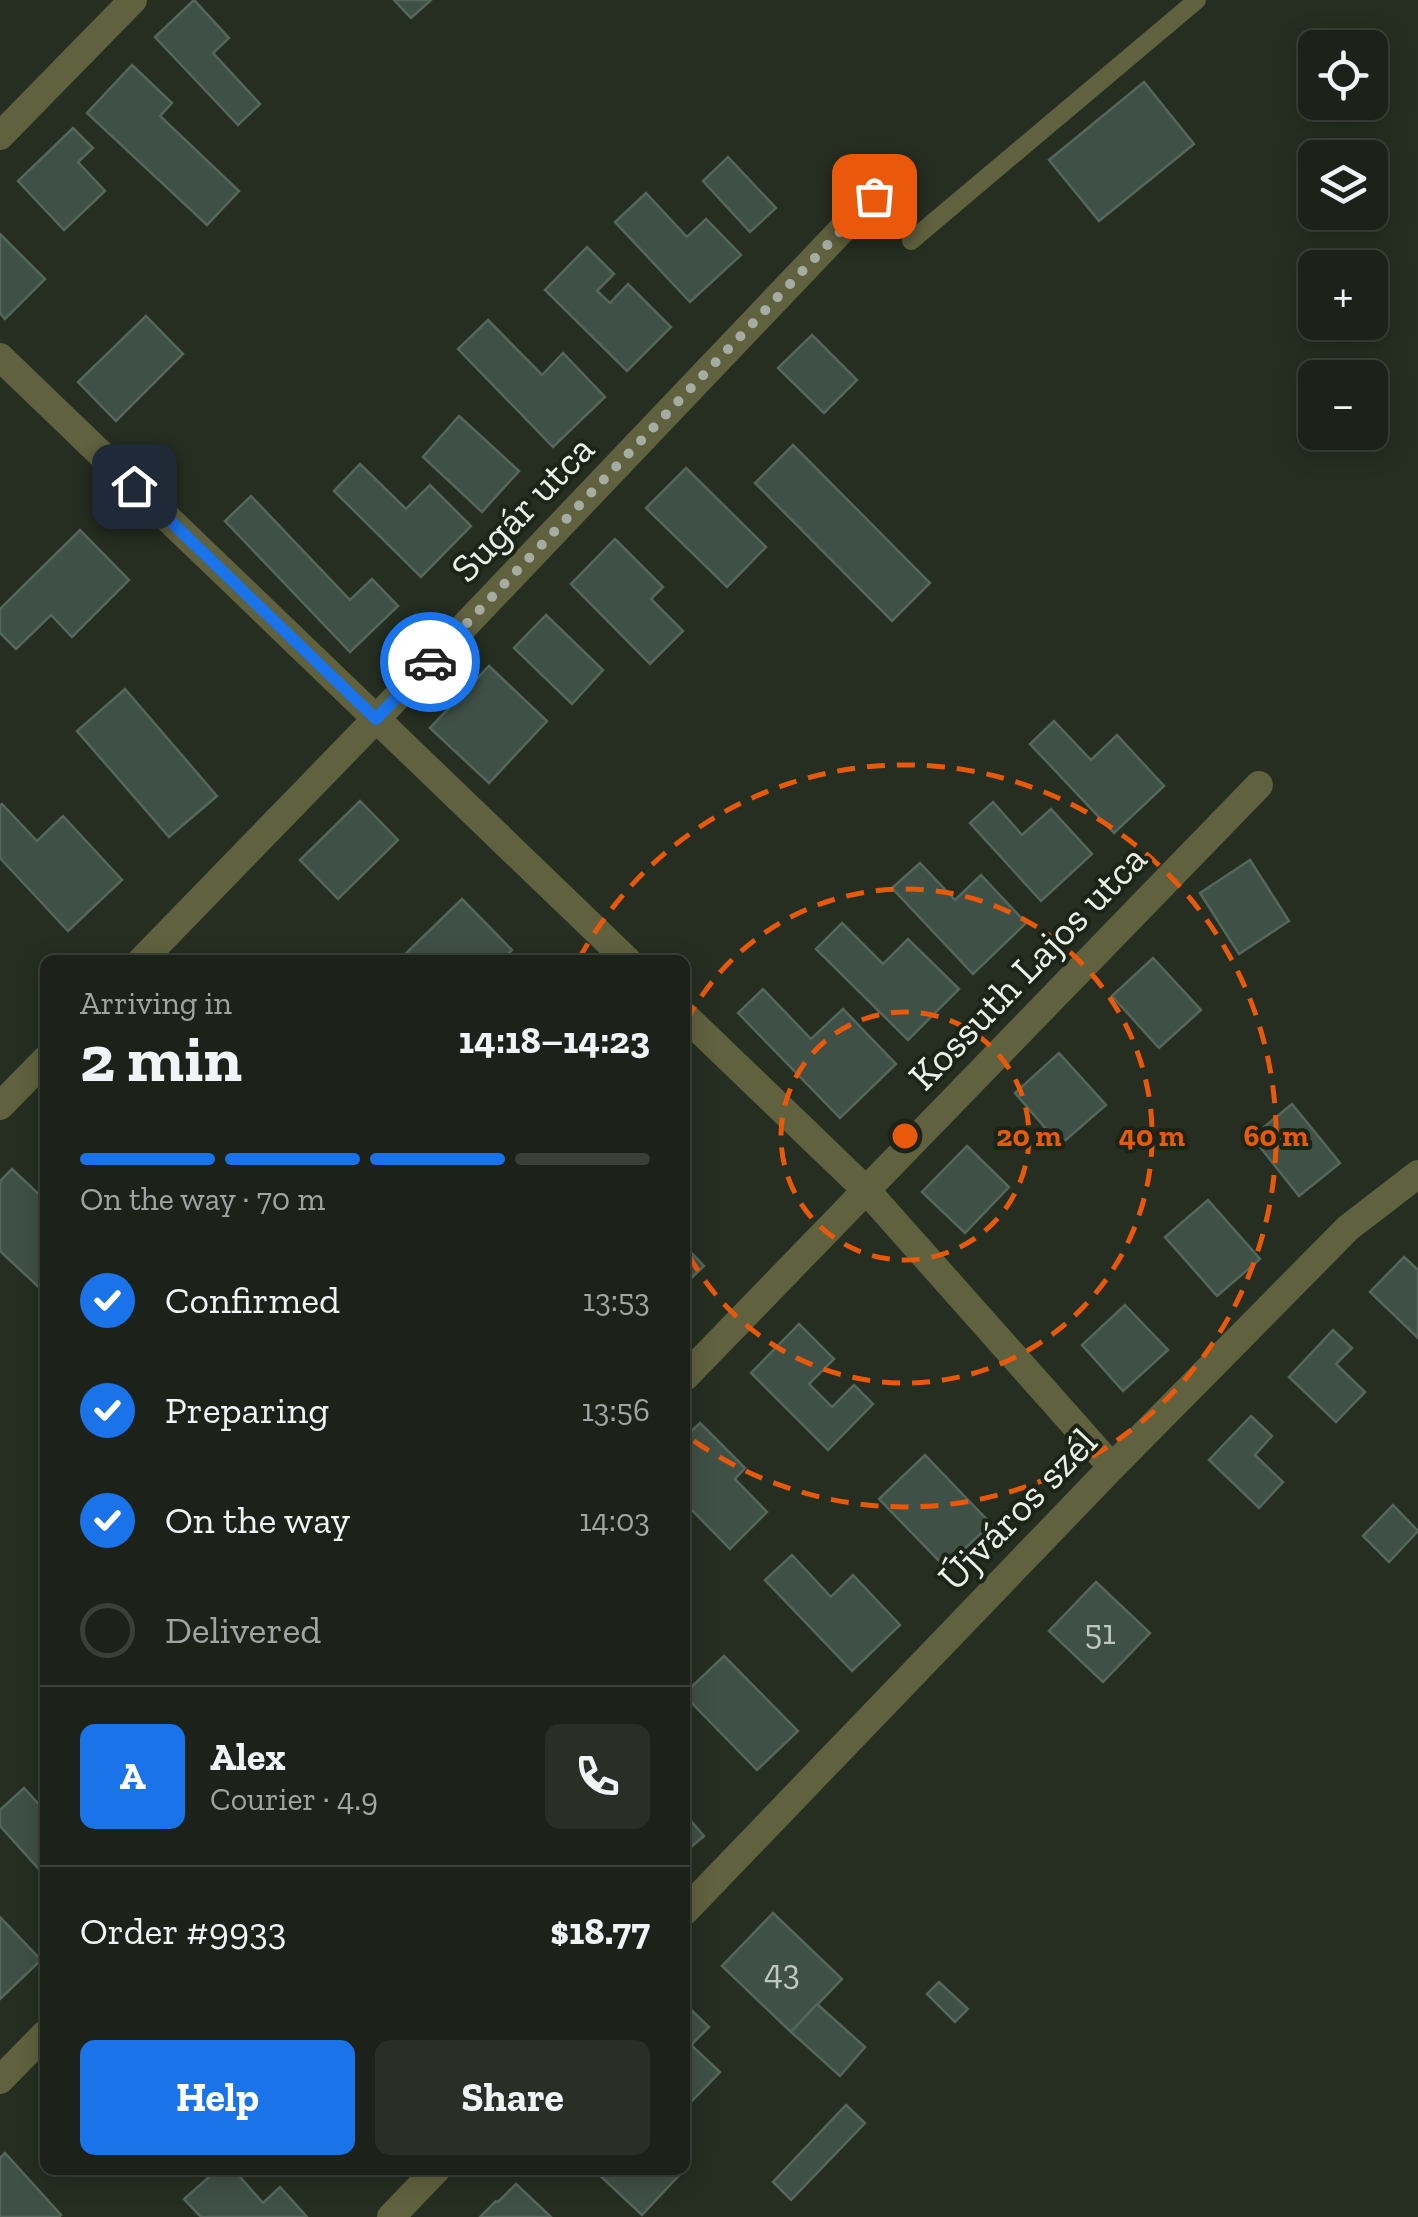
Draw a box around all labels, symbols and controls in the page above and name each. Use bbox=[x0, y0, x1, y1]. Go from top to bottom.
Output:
map controls bbox=[1298, 30, 1388, 450]
button: locate bbox=[1298, 30, 1388, 120]
button: layers bbox=[1298, 140, 1388, 230]
pin bbox=[832, 154, 917, 239]
icon: bag bbox=[847, 169, 902, 224]
button: + bbox=[1298, 250, 1388, 340]
button: − bbox=[1298, 360, 1388, 450]
street label: Sugár utca bbox=[440, 425, 604, 591]
pin bbox=[92, 444, 177, 529]
icon: home bbox=[107, 459, 162, 514]
courier bbox=[380, 612, 480, 712]
icon: car bbox=[403, 635, 458, 690]
street label: Kossuth Lajos utca bbox=[898, 834, 1156, 1100]
text: Arriving in bbox=[80, 984, 232, 1022]
text: 14:18–14:23 bbox=[459, 1017, 650, 1063]
text: 2 min bbox=[80, 1020, 242, 1098]
centre of rings bbox=[887, 1118, 923, 1154]
text: 20 m bbox=[996, 1118, 1062, 1154]
text: 40 m bbox=[1119, 1118, 1185, 1154]
text: 60 m bbox=[1243, 1118, 1309, 1154]
text: On the way · 70 m bbox=[80, 1180, 325, 1218]
icon: check bbox=[80, 1273, 135, 1328]
text: Confirmed bbox=[165, 1277, 340, 1323]
text: 13:53 bbox=[583, 1281, 650, 1319]
icon: check bbox=[80, 1383, 135, 1438]
text: Preparing bbox=[165, 1387, 329, 1433]
text: 13:56 bbox=[581, 1391, 650, 1429]
street label: Újváros szél bbox=[928, 1418, 1106, 1600]
icon: check bbox=[80, 1493, 135, 1548]
text: On the way bbox=[165, 1497, 350, 1543]
text: 14:03 bbox=[579, 1501, 650, 1539]
text: Delivered bbox=[165, 1607, 321, 1653]
house number: 51 bbox=[1084, 1611, 1116, 1653]
button: phone bbox=[545, 1724, 650, 1829]
text: Alex bbox=[210, 1734, 286, 1780]
text: A bbox=[119, 1753, 146, 1799]
text: Courier · 4.9 bbox=[210, 1780, 378, 1818]
text: Order #9933 bbox=[80, 1908, 286, 1954]
text: $18.77 bbox=[550, 1908, 650, 1954]
house number: 43 bbox=[764, 1951, 800, 1993]
button: Help bbox=[80, 2040, 355, 2155]
button: Share bbox=[375, 2040, 650, 2155]

